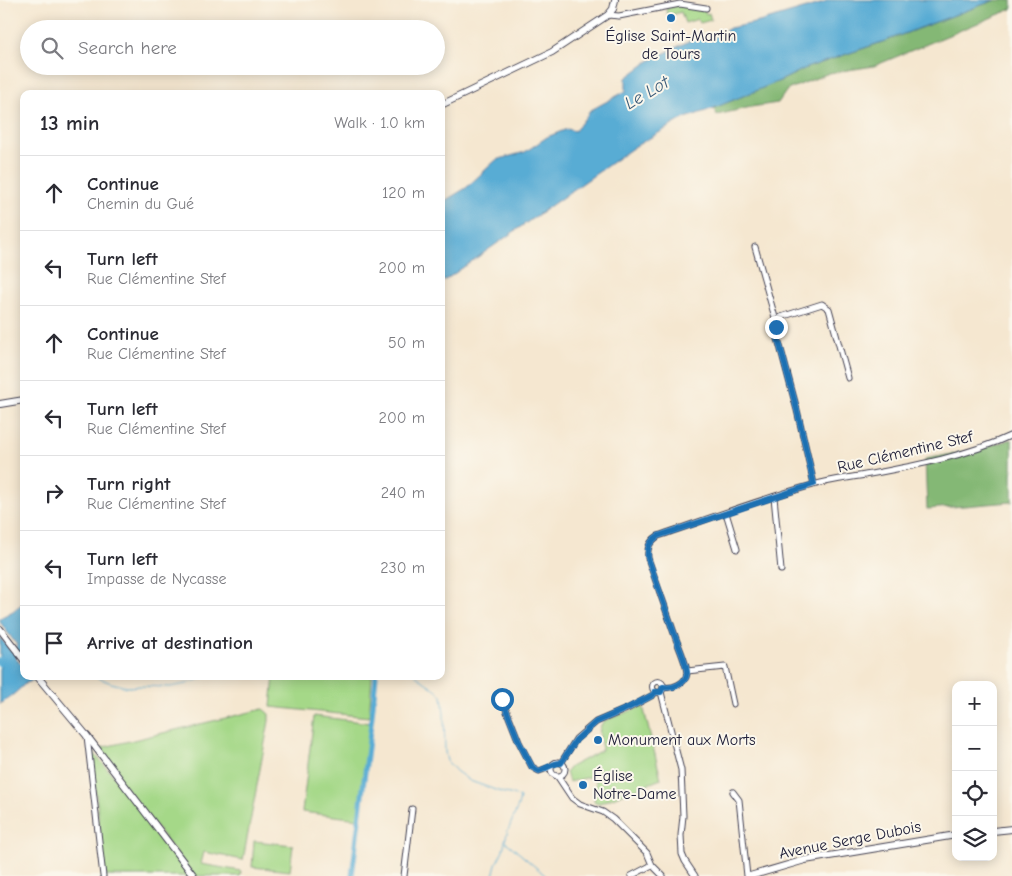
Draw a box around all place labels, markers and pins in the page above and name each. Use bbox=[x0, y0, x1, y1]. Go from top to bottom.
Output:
marker: Église Saint-Martin de Tours bbox=[665, 12, 677, 24]
place label: Église Saint-Martin de Tours bbox=[606, 26, 736, 63]
place label: Monument aux Morts bbox=[608, 731, 756, 749]
marker: Monument aux Morts bbox=[592, 734, 604, 746]
place label: Église Notre-Dame bbox=[593, 766, 677, 803]
marker: Église Notre-Dame bbox=[577, 779, 589, 791]

